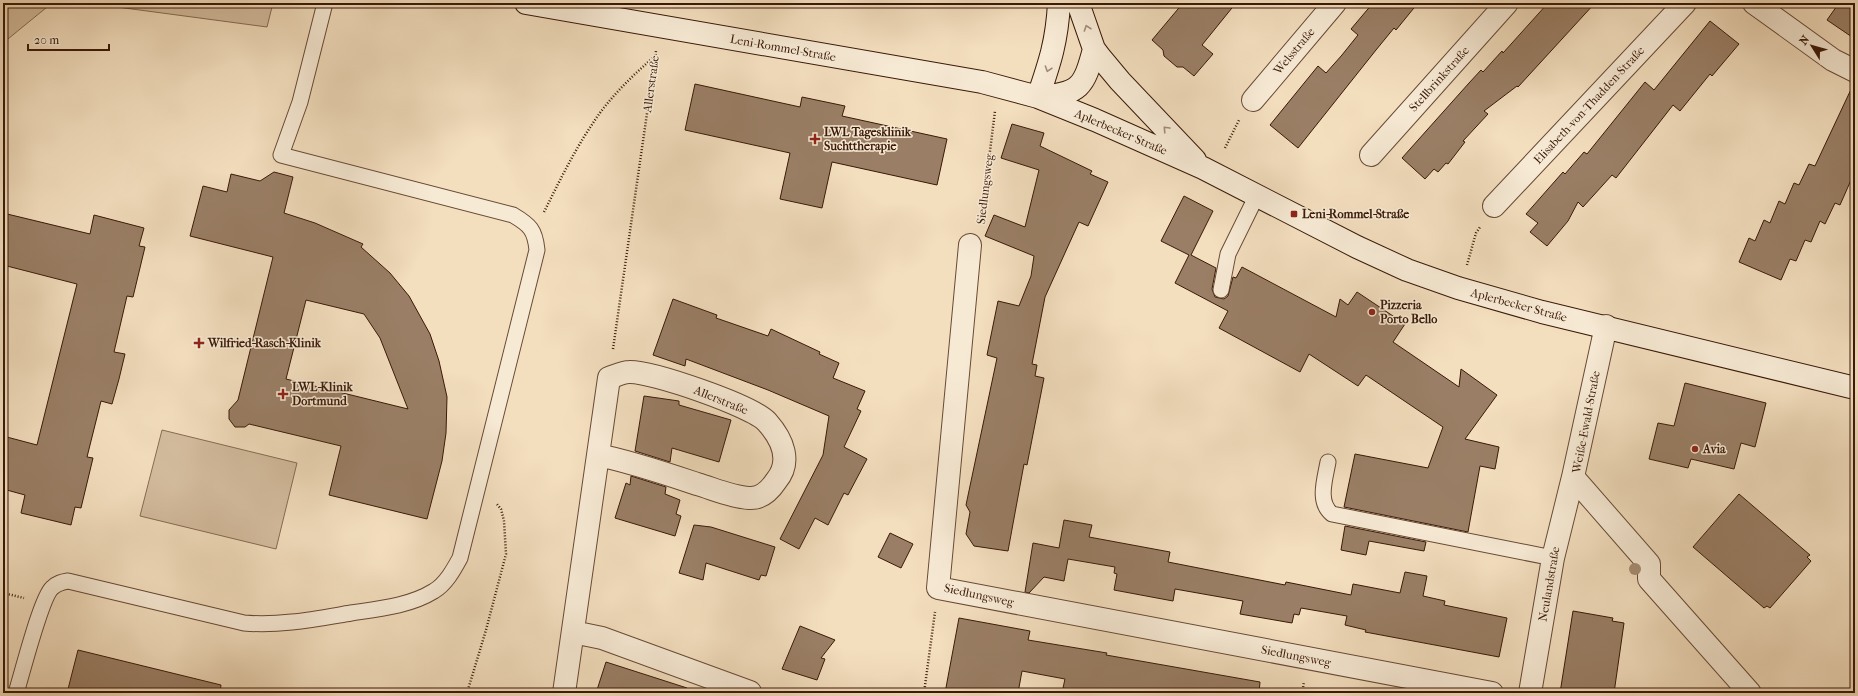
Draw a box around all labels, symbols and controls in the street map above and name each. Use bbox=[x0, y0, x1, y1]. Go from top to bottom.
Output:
one-way arrow bbox=[1083, 25, 1092, 32]
street label: Welsstraße bbox=[1270, 25, 1318, 78]
scale bar bbox=[28, 26, 109, 52]
north arrow bbox=[1792, 26, 1832, 66]
street label: Leni-Rommel-Straße bbox=[729, 32, 837, 64]
text: 20 m bbox=[34, 33, 59, 47]
text: N bbox=[1797, 33, 1813, 48]
street label: Elisabeth-von-Thadden-Straße bbox=[1531, 43, 1647, 167]
street label: Stellbrinkstraße bbox=[1406, 44, 1472, 114]
street label: Allerstraße bbox=[640, 55, 662, 114]
one-way arrow bbox=[1044, 65, 1053, 72]
street label: Aplerbecker Straße bbox=[1072, 106, 1169, 158]
place label: LWL Tagesklinik Suchttherapie bbox=[824, 125, 912, 154]
one-way arrow bbox=[1164, 126, 1171, 134]
marker: LWL Tagesklinik Suchttherapie bbox=[809, 133, 821, 145]
street label: Siedlungsweg bbox=[974, 152, 996, 225]
place label: Leni-Rommel-Straße bbox=[1302, 207, 1409, 221]
marker: Leni-Rommel-Straße bbox=[1289, 209, 1299, 219]
street label: Aplerbecker Straße bbox=[1468, 285, 1569, 325]
place label: Pizzeria Porto Bello bbox=[1380, 298, 1437, 326]
marker: Pizzeria Porto Bello bbox=[1367, 307, 1377, 317]
place label: Wilfried-Rasch-Klinik bbox=[207, 336, 322, 350]
marker: Wilfried-Rasch-Klinik bbox=[193, 337, 205, 349]
street label: Weiße-Ewald-Straße bbox=[1569, 370, 1603, 475]
place label: LWL-Klinik Dortmund bbox=[292, 380, 353, 408]
street label: Allerstraße bbox=[691, 382, 750, 417]
marker: LWL-Klinik Dortmund bbox=[277, 388, 289, 400]
place label: Avia bbox=[1702, 442, 1726, 456]
marker: Avia bbox=[1690, 444, 1700, 454]
street label: Neulandstraße bbox=[1536, 545, 1562, 623]
street label: Siedlungsweg bbox=[943, 581, 1016, 609]
street label: Siedlungsweg bbox=[1260, 642, 1333, 670]

